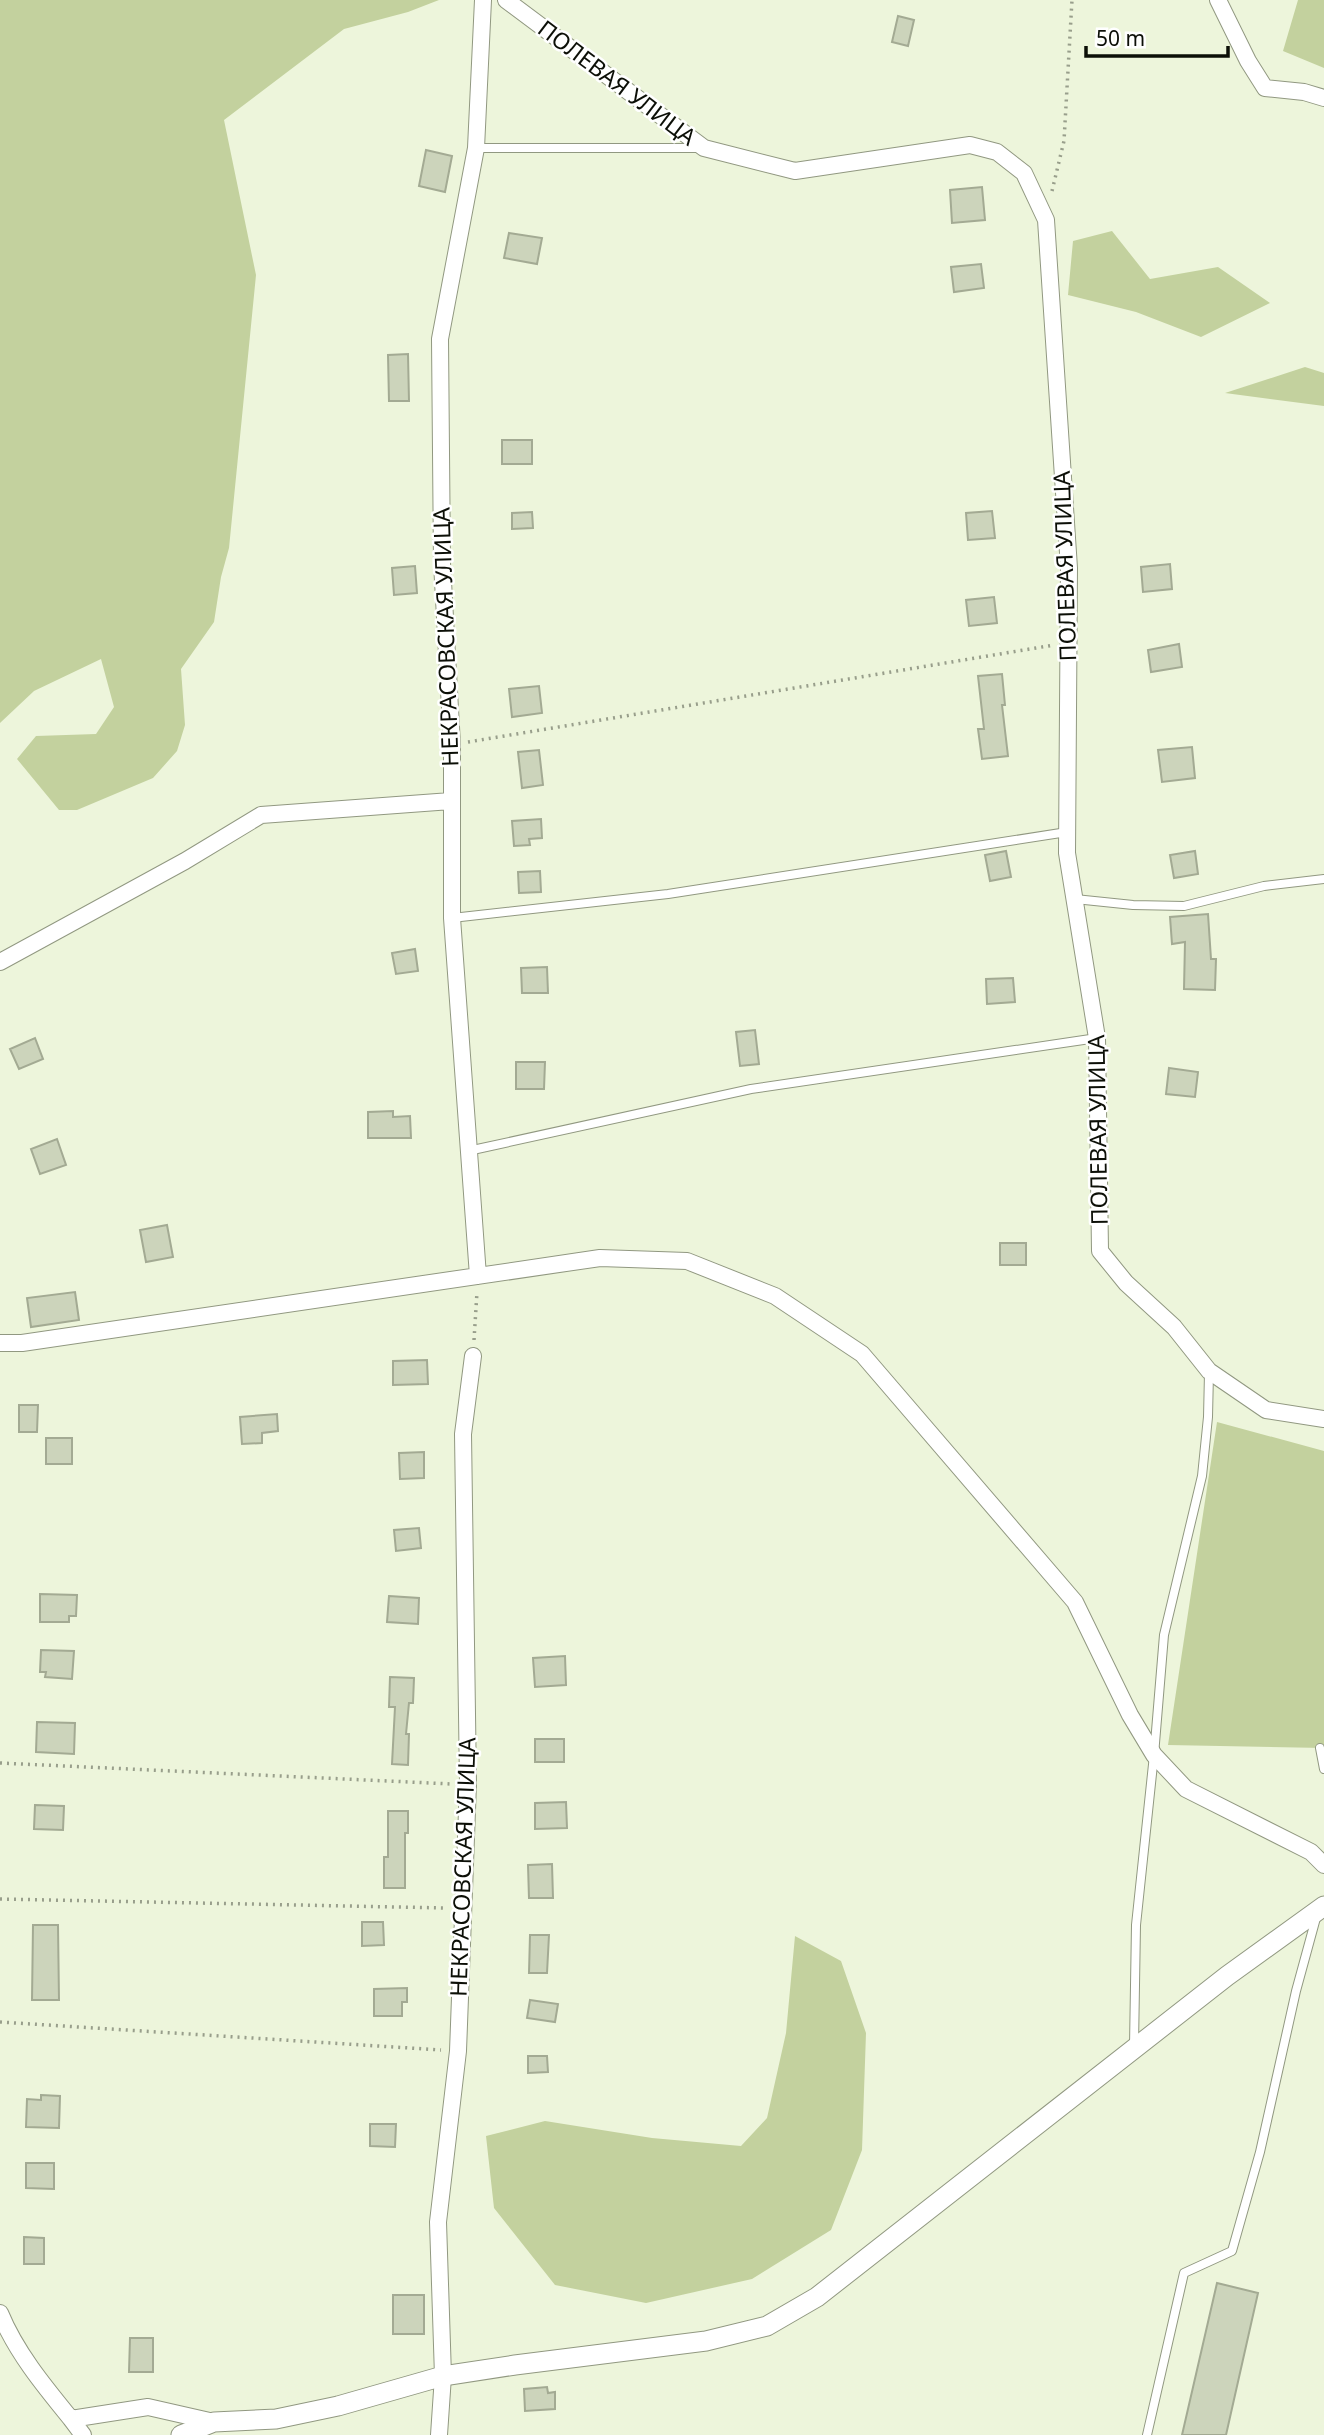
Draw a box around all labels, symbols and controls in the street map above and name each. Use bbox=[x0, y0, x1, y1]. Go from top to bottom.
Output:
street label: ПОЛЕВАЯ УЛИЦА bbox=[532, 12, 704, 152]
scale bar bbox=[1086, 14, 1228, 58]
text: 50 m bbox=[1096, 24, 1145, 52]
street label: ПОЛЕВАЯ УЛИЦА bbox=[1045, 470, 1083, 662]
street label: НЕКРАСОВСКАЯ УЛИЦА bbox=[424, 506, 466, 767]
street label: ПОЛЕВАЯ УЛИЦА bbox=[1079, 1034, 1115, 1226]
street label: НЕКРАСОВСКАЯ УЛИЦА bbox=[441, 1736, 483, 1997]

